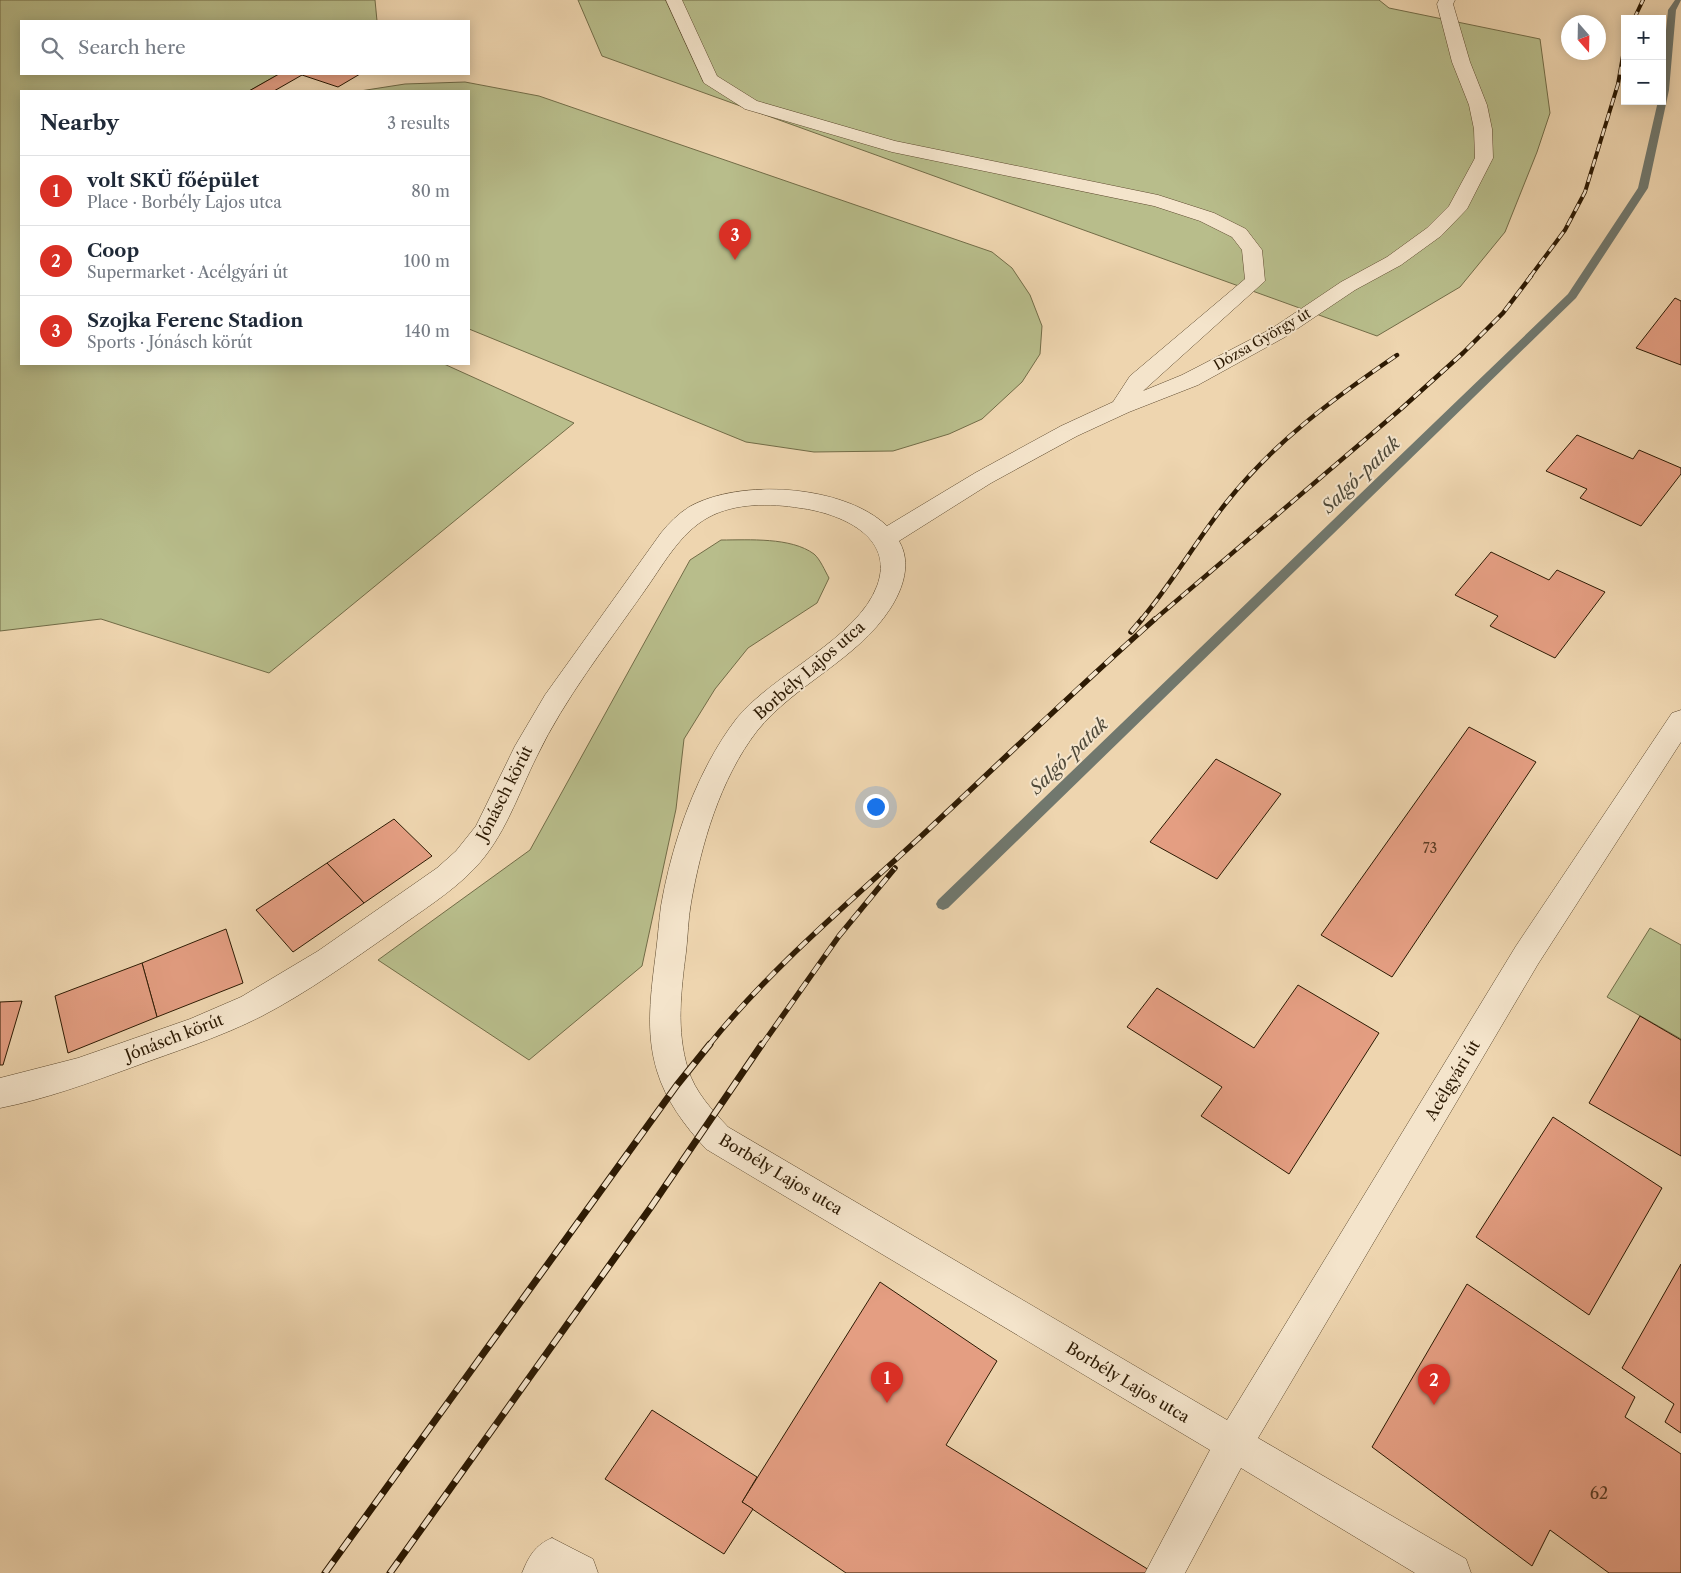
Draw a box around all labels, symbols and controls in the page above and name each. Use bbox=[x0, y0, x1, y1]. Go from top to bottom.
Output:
north arrow bbox=[1561, 15, 1606, 60]
map controls bbox=[1621, 15, 1666, 105]
button: + bbox=[1621, 15, 1666, 60]
search box bbox=[20, 20, 470, 75]
icon: search bbox=[38, 34, 66, 62]
text: Search here bbox=[78, 36, 186, 59]
button: − bbox=[1621, 60, 1666, 105]
text: Nearby bbox=[40, 110, 119, 135]
text: 3 results bbox=[387, 113, 450, 133]
text: volt SKÜ főépület bbox=[87, 169, 259, 192]
text: 1 bbox=[52, 181, 60, 201]
text: 80 m bbox=[411, 181, 450, 201]
text: Place · Borbély Lajos utca bbox=[87, 192, 282, 212]
pin: 3 bbox=[719, 219, 751, 260]
text: Coop bbox=[87, 239, 139, 262]
text: 2 bbox=[51, 251, 61, 271]
text: 100 m bbox=[404, 251, 450, 271]
text: Supermarket · Acélgyári út bbox=[87, 262, 288, 282]
street label: Dózsa György út bbox=[1210, 304, 1314, 374]
text: Szojka Ferenc Stadion bbox=[87, 309, 303, 332]
text: 3 bbox=[51, 321, 61, 341]
text: 140 m bbox=[405, 321, 450, 341]
text: Sports · Jónásch körút bbox=[87, 332, 252, 352]
water label: Salgó-patak bbox=[1317, 432, 1405, 518]
street label: Borbély Lajos utca bbox=[749, 616, 869, 724]
water label: Salgó-patak bbox=[1025, 713, 1113, 799]
street label: Jónásch körút bbox=[470, 742, 537, 846]
your location bbox=[863, 794, 889, 820]
house number: 73 bbox=[1423, 839, 1437, 857]
street label: Jónásch körút bbox=[119, 1009, 226, 1066]
street label: Acélgyári út bbox=[1420, 1036, 1484, 1125]
street label: Borbély Lajos utca bbox=[716, 1129, 847, 1219]
street label: Borbély Lajos utca bbox=[1063, 1337, 1194, 1427]
pin: 1 bbox=[871, 1362, 903, 1403]
pin: 2 bbox=[1418, 1364, 1450, 1405]
house number: 62 bbox=[1590, 1483, 1608, 1503]

